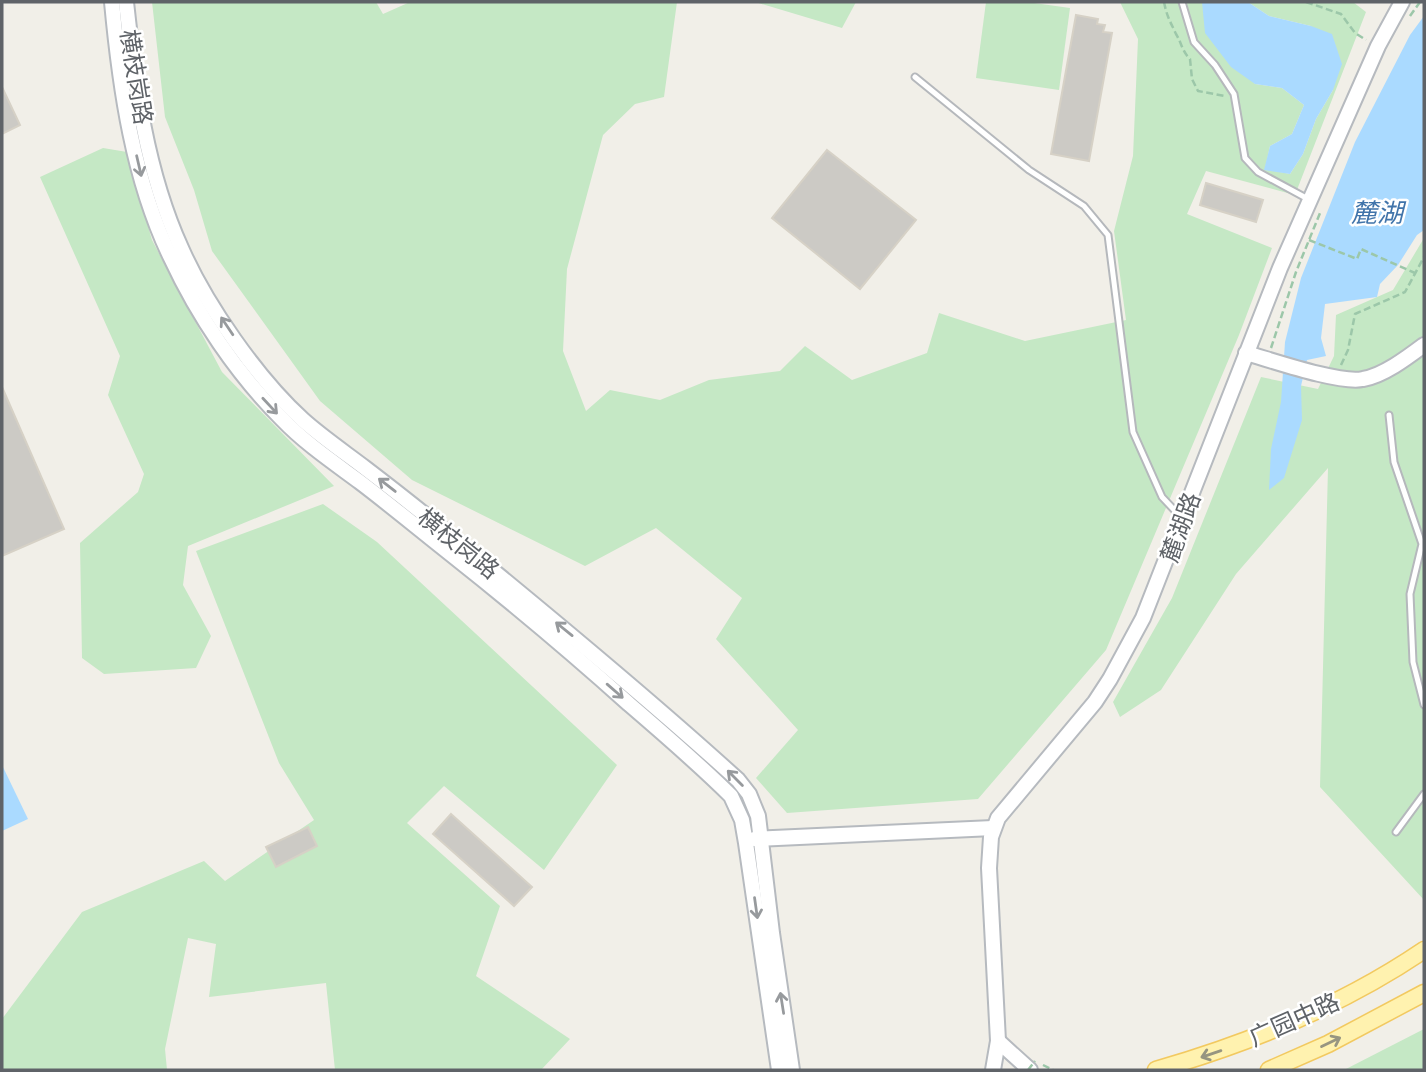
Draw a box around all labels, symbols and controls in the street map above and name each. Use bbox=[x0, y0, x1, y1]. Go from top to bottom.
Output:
street label: 横枝岗路 bbox=[115, 27, 159, 127]
one-way arrow bbox=[133, 154, 146, 177]
water label: 麓湖 bbox=[1351, 196, 1407, 229]
one-way arrow bbox=[220, 317, 234, 336]
one-way arrow bbox=[261, 397, 278, 414]
one-way arrow bbox=[378, 478, 397, 493]
street label: 麓湖路 bbox=[1154, 488, 1206, 566]
street label: 横枝岗路 bbox=[412, 501, 506, 585]
one-way arrow bbox=[555, 621, 573, 636]
one-way arrow bbox=[606, 683, 624, 699]
one-way arrow bbox=[726, 770, 743, 787]
one-way arrow bbox=[750, 896, 763, 918]
street label: 广园中路 bbox=[1244, 986, 1344, 1052]
one-way arrow bbox=[776, 992, 789, 1015]
one-way arrow bbox=[1320, 1034, 1341, 1048]
one-way arrow bbox=[1200, 1048, 1222, 1061]

